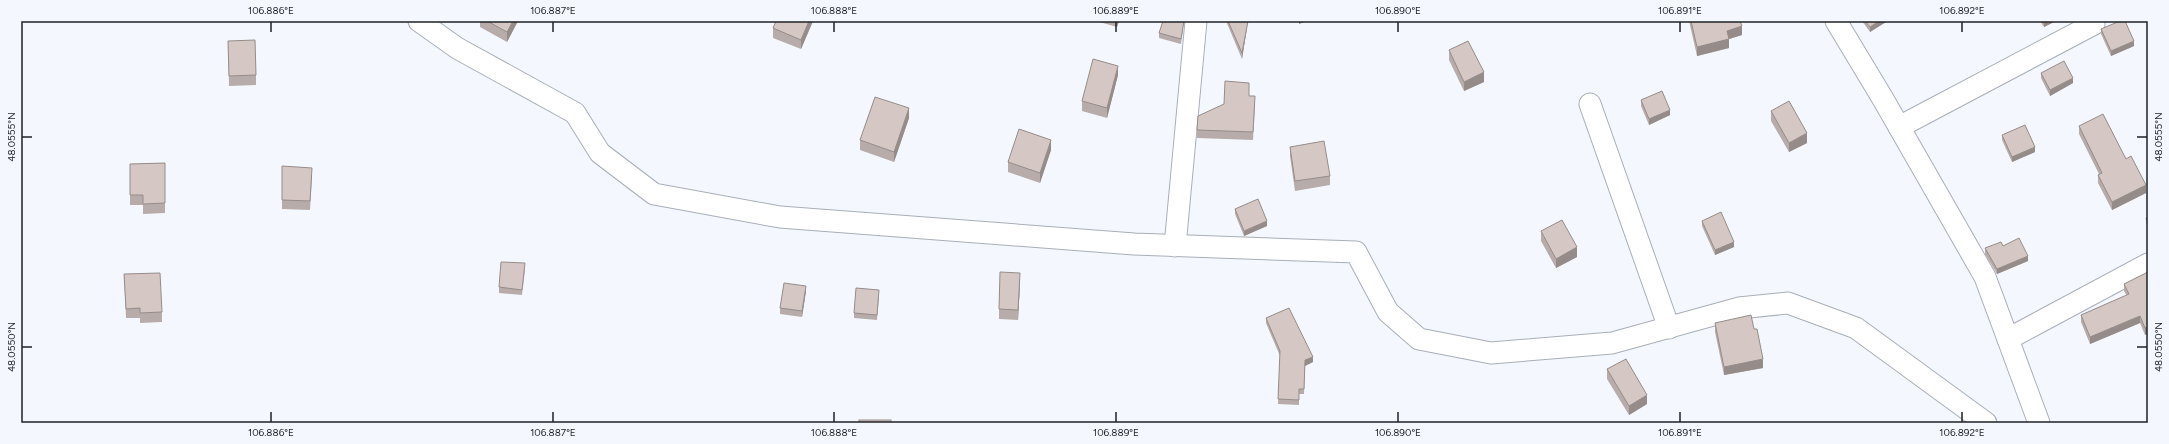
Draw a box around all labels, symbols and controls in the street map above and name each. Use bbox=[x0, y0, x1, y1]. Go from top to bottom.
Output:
text: 106.886°E bbox=[248, 4, 294, 17]
text: 106.887°E bbox=[530, 4, 576, 17]
text: 106.888°E bbox=[811, 4, 857, 17]
text: 106.889°E bbox=[1093, 4, 1139, 17]
text: 106.890°E bbox=[1375, 4, 1421, 17]
text: 106.891°E bbox=[1658, 4, 1702, 17]
text: 106.892°E bbox=[1939, 4, 1985, 17]
text: 48.0555°N bbox=[5, 112, 18, 162]
text: 48.0555°N bbox=[2152, 112, 2165, 162]
text: 48.0550°N bbox=[5, 322, 18, 372]
text: 48.0550°N bbox=[2152, 322, 2165, 372]
text: 106.886°E bbox=[248, 426, 294, 439]
text: 106.887°E bbox=[530, 426, 576, 439]
text: 106.888°E bbox=[811, 426, 857, 439]
text: 106.889°E bbox=[1093, 426, 1139, 439]
text: 106.890°E bbox=[1375, 426, 1421, 439]
text: 106.891°E bbox=[1658, 426, 1702, 439]
text: 106.892°E bbox=[1939, 426, 1985, 439]

